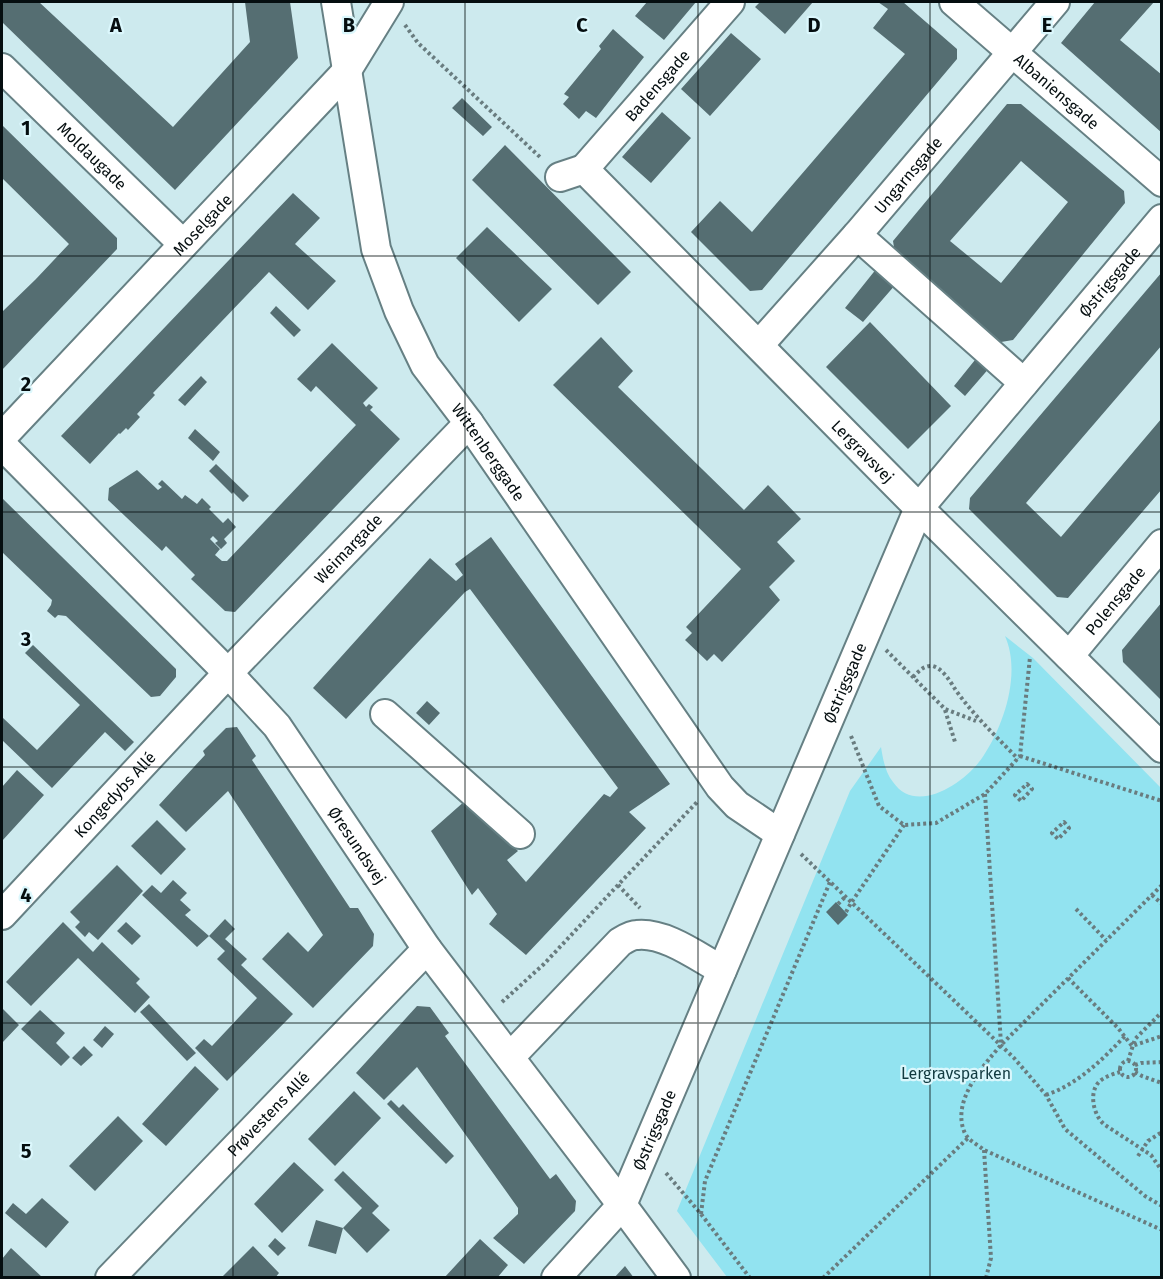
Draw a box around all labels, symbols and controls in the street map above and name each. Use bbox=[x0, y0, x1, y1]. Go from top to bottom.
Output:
text: A bbox=[109, 13, 123, 37]
text: B bbox=[343, 13, 355, 37]
text: C bbox=[576, 13, 588, 37]
text: D bbox=[807, 13, 821, 37]
text: E bbox=[1042, 13, 1052, 37]
street label: Badensgade bbox=[621, 46, 694, 125]
street label: Albaniensgade bbox=[1010, 49, 1103, 133]
text: 1 bbox=[21, 116, 31, 140]
street label: Moldaugade bbox=[53, 118, 131, 194]
street label: Ungarnsgade bbox=[870, 133, 946, 218]
street label: Moselgade bbox=[169, 190, 236, 260]
street label: Østrigsgade bbox=[1075, 243, 1145, 321]
text: 2 bbox=[21, 372, 31, 396]
street label: Wittenberggade bbox=[447, 400, 529, 505]
street label: Lergravsvej bbox=[827, 416, 898, 487]
street label: Weimargade bbox=[310, 510, 386, 588]
street label: Polensgade bbox=[1081, 563, 1149, 639]
text: 3 bbox=[20, 627, 31, 651]
street label: Østrigsgade bbox=[819, 640, 871, 726]
street label: Kongedybs Allé bbox=[70, 748, 160, 842]
street label: Øresundsvej bbox=[324, 803, 390, 888]
text: 4 bbox=[20, 883, 32, 907]
park label: Lergravsparken bbox=[901, 1064, 1011, 1083]
street label: Prøvestens Allé bbox=[223, 1068, 314, 1161]
street label: Østrigsgade bbox=[629, 1087, 680, 1173]
text: 5 bbox=[21, 1139, 32, 1163]

